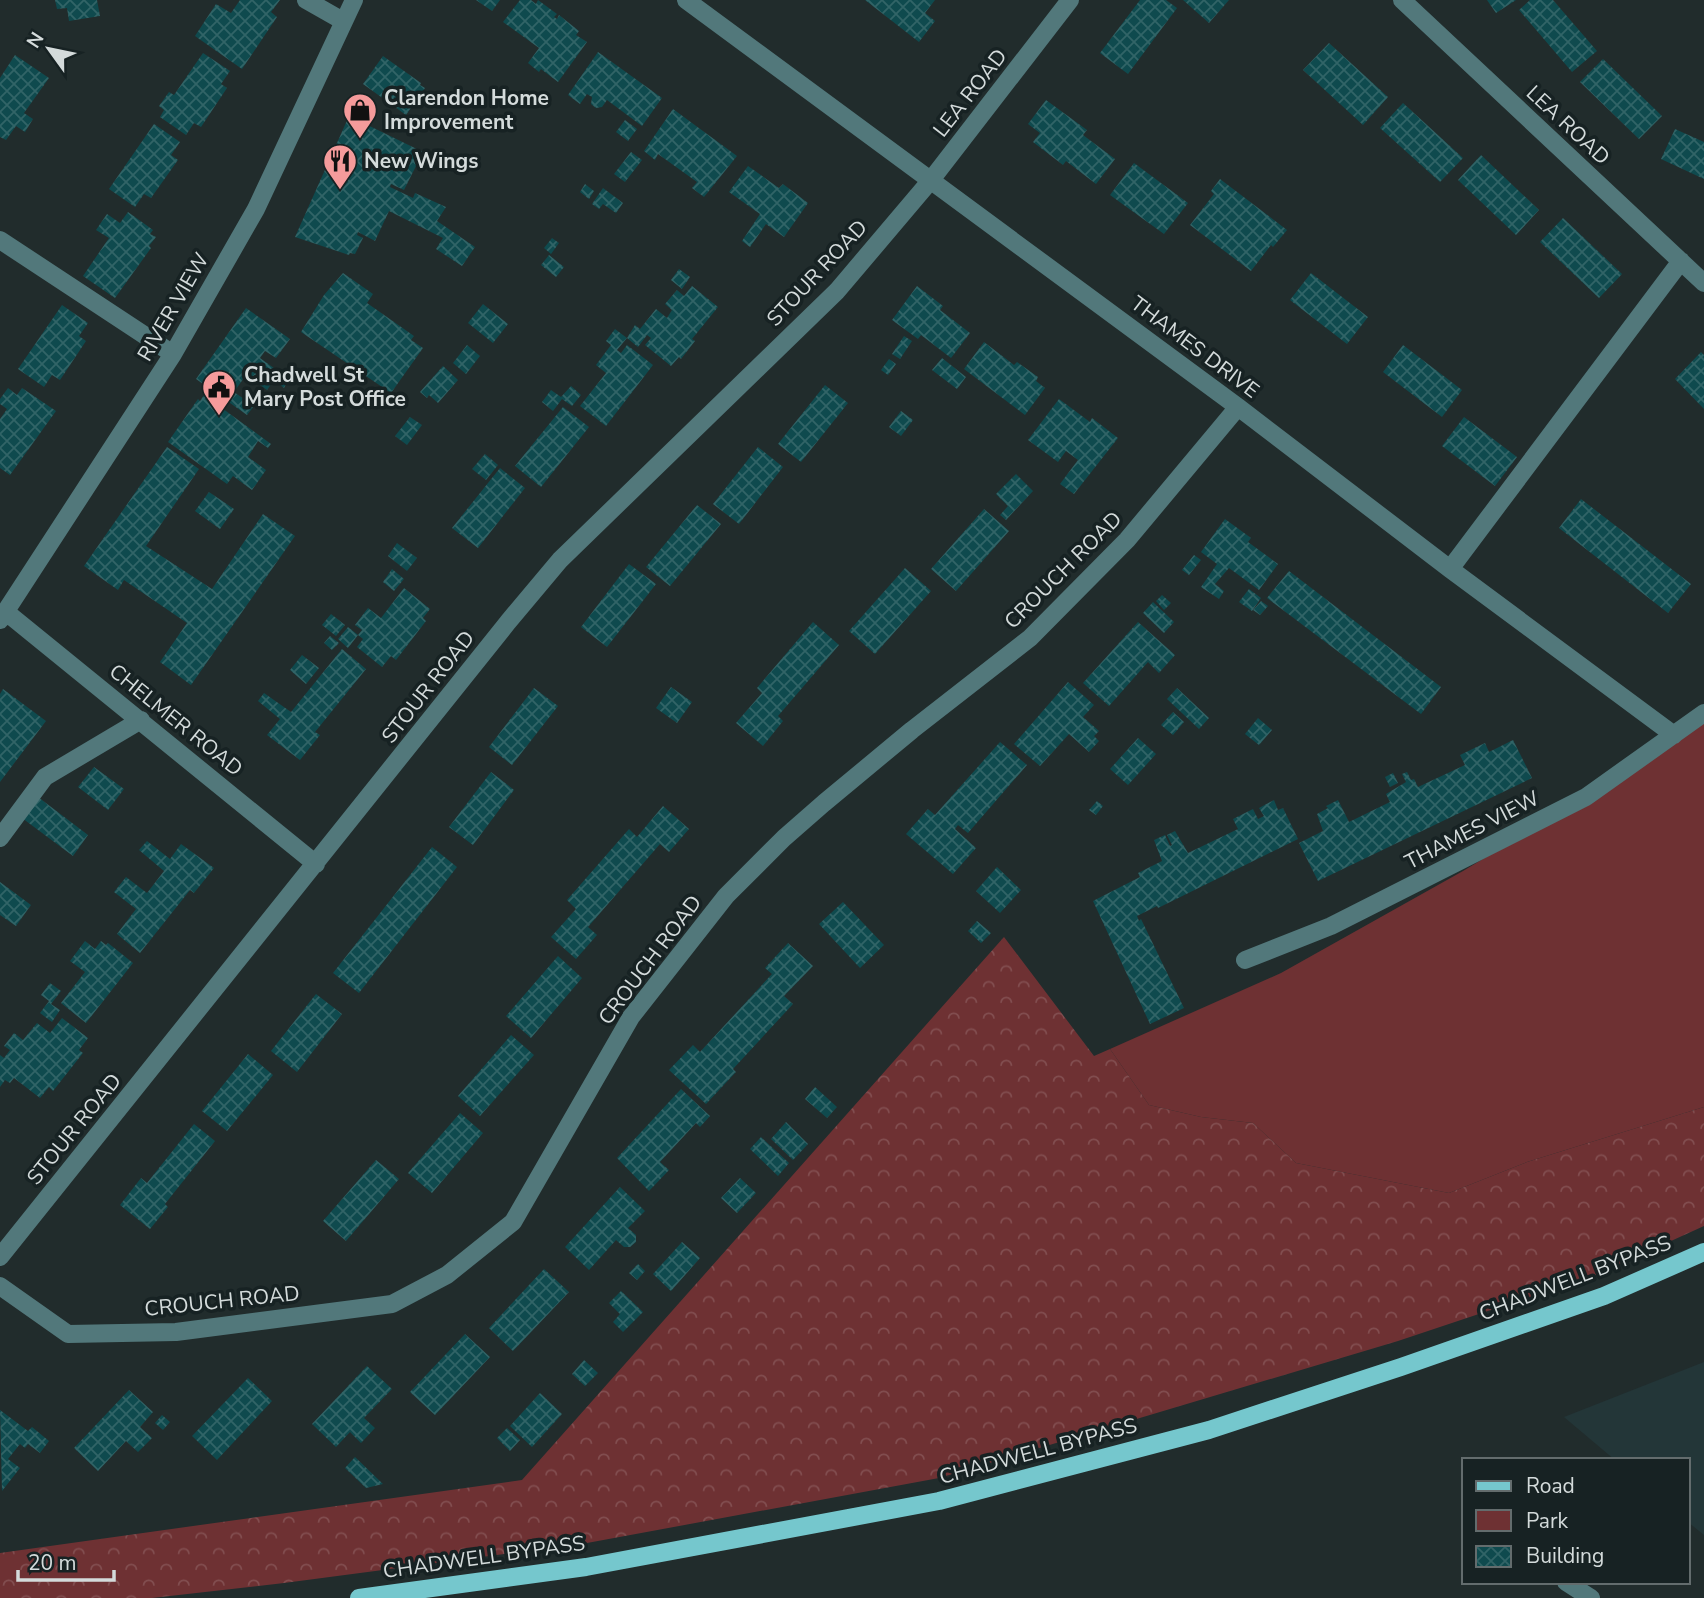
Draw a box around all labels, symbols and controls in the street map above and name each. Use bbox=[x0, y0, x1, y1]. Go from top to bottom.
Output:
north arrow bbox=[14, 14, 84, 84]
text: N bbox=[21, 27, 50, 53]
street label: LEA ROAD bbox=[927, 43, 1013, 143]
street label: LEA ROAD bbox=[1520, 79, 1616, 171]
place label: Clarendon Home Improvement bbox=[384, 84, 549, 136]
shop icon: Clarendon Home Improvement bbox=[341, 91, 379, 140]
restaurant icon: New Wings bbox=[321, 142, 359, 191]
place label: New Wings bbox=[364, 147, 478, 175]
street label: STOUR ROAD bbox=[760, 214, 874, 332]
street label: RIVER VIEW bbox=[131, 248, 215, 366]
street label: THAMES DRIVE bbox=[1125, 289, 1265, 405]
place label: Chadwell St Mary Post Office bbox=[244, 361, 406, 413]
public building icon: Chadwell St Mary Post Office bbox=[200, 368, 238, 417]
street label: CROUCH ROAD bbox=[998, 505, 1128, 635]
street label: STOUR ROAD bbox=[375, 625, 481, 749]
street label: CHELMER ROAD bbox=[103, 657, 249, 783]
street label: THAMES VIEW bbox=[1400, 784, 1544, 876]
street label: CROUCH ROAD bbox=[592, 889, 708, 1031]
street label: STOUR ROAD bbox=[20, 1067, 128, 1191]
street label: CHADWELL BYPASS bbox=[1475, 1228, 1675, 1328]
street label: CROUCH ROAD bbox=[143, 1279, 301, 1323]
street label: CHADWELL BYPASS bbox=[936, 1411, 1140, 1491]
legend bbox=[1462, 1458, 1690, 1584]
text: Road bbox=[1526, 1472, 1575, 1500]
text: Park bbox=[1526, 1507, 1568, 1535]
street label: CHADWELL BYPASS bbox=[381, 1529, 587, 1585]
scale bar bbox=[18, 1538, 114, 1582]
text: Building bbox=[1526, 1542, 1604, 1570]
text: 20 m bbox=[28, 1549, 77, 1577]

